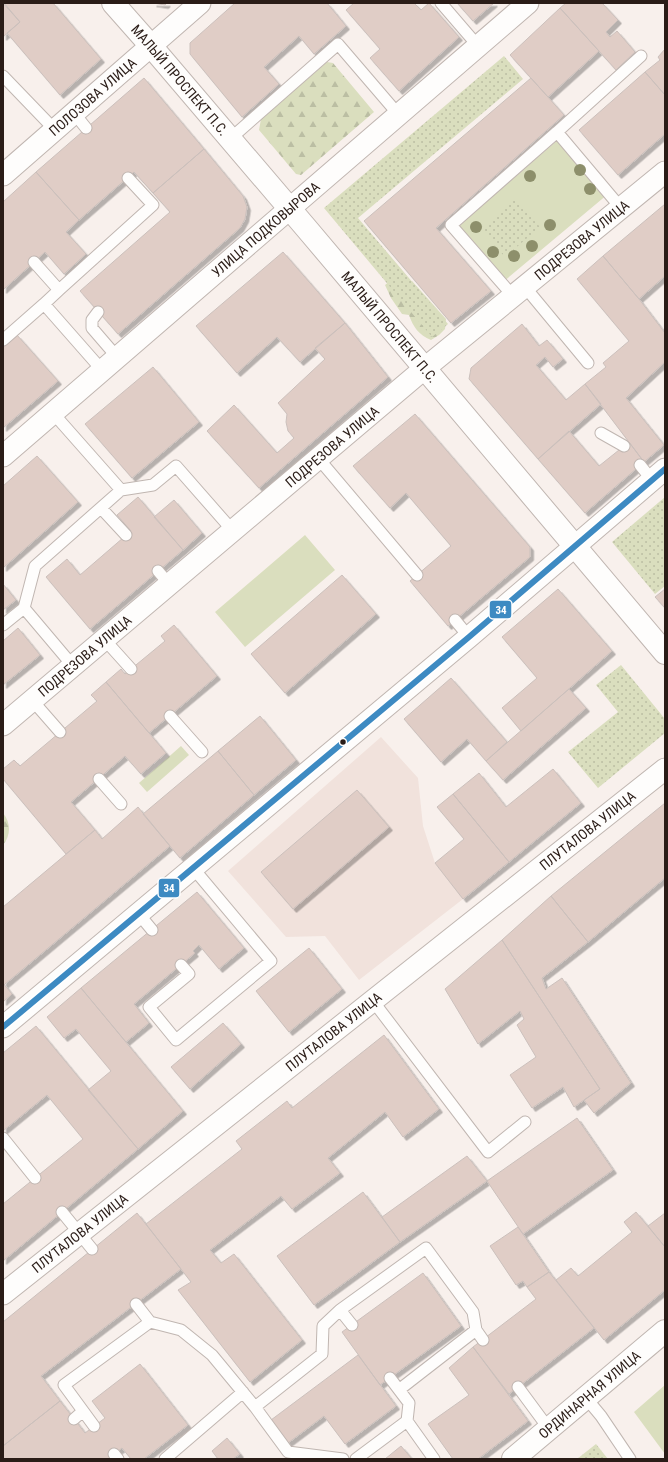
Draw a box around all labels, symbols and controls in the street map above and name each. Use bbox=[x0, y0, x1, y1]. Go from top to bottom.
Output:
street label: МАЛЫЙ ПРОСПЕКТ П.С. bbox=[128, 21, 232, 139]
street label: ПОЛОЗОВА УЛИЦА bbox=[46, 54, 139, 139]
street label: УЛИЦА ПОДКОВЫРОВА bbox=[208, 178, 323, 280]
street label: ПОДРЕЗОВА УЛИЦА bbox=[531, 197, 632, 283]
street label: МАЛЫЙ ПРОСПЕКТ П.С. bbox=[338, 268, 441, 386]
street label: ПОДРЕЗОВА УЛИЦА bbox=[282, 403, 382, 491]
line badge: 34 bbox=[489, 600, 512, 619]
text: 34 bbox=[495, 604, 507, 617]
street label: ПОДРЕЗОВА УЛИЦА bbox=[35, 612, 135, 700]
unlabelled marker bbox=[338, 737, 348, 747]
street label: ПЛУТАЛОВА УЛИЦА bbox=[536, 788, 639, 873]
line badge: 34 bbox=[158, 878, 180, 898]
text: 34 bbox=[163, 882, 175, 895]
street label: ПЛУТАЛОВА УЛИЦА bbox=[283, 989, 385, 1075]
street label: ПЛУТАЛОВА УЛИЦА bbox=[29, 1190, 131, 1276]
street label: ОРДИНАРНАЯ УЛИЦА bbox=[535, 1347, 644, 1442]

